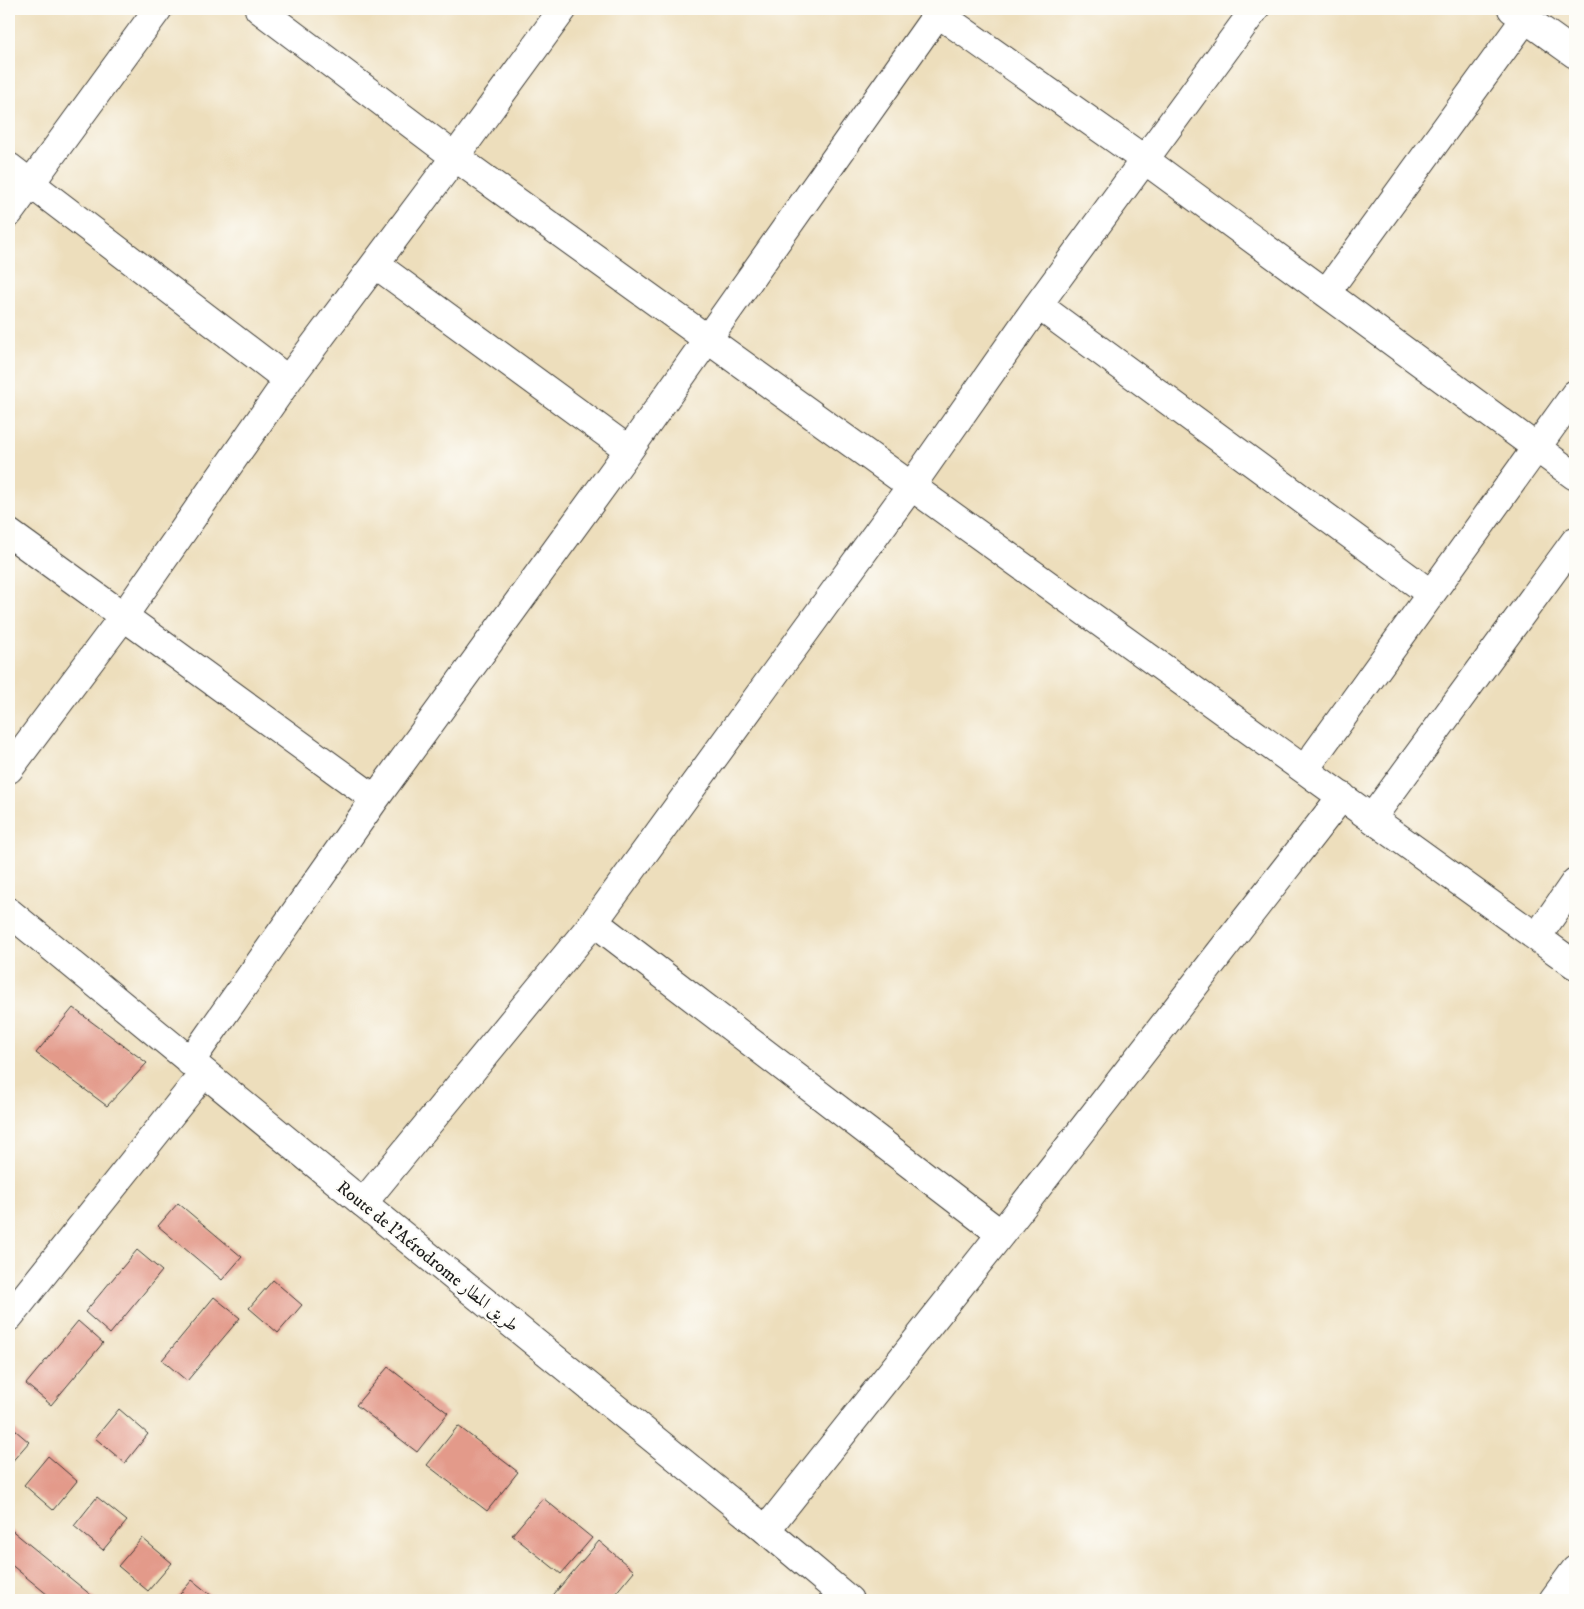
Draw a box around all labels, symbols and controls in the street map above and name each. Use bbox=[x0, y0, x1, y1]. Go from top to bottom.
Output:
street label: Route de l'Aérodrome طريق المطار bbox=[332, 1176, 523, 1337]

